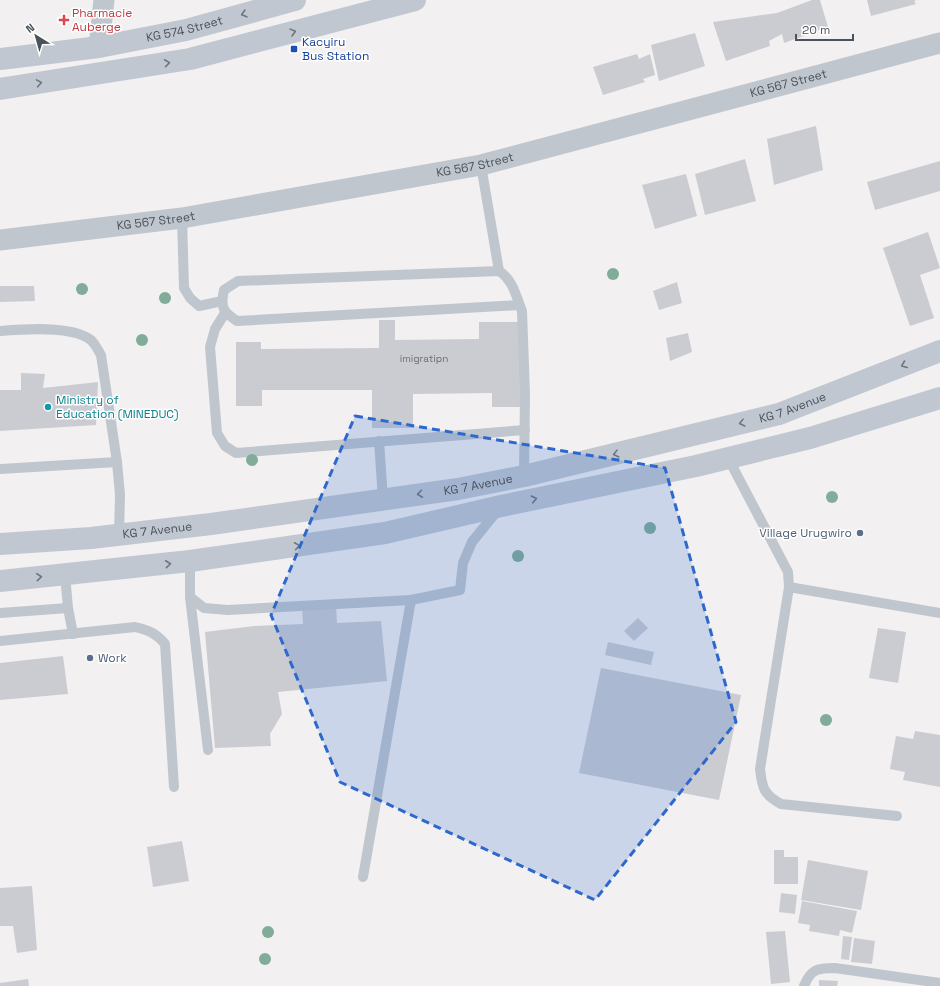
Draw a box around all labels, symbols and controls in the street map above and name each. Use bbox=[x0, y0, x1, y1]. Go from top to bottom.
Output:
place label: Pharmacie Auberge bbox=[72, 5, 132, 35]
one-way arrow bbox=[241, 9, 248, 18]
street label: KG 574 Street bbox=[145, 12, 225, 46]
marker: Pharmacie Auberge bbox=[59, 15, 69, 25]
north arrow bbox=[16, 16, 56, 56]
scale bar bbox=[796, 16, 853, 42]
text: N bbox=[23, 20, 37, 36]
text: 20 m bbox=[802, 22, 830, 38]
one-way arrow bbox=[289, 28, 296, 37]
place label: Kacyiru Bus Station bbox=[302, 34, 369, 64]
marker: Kacyiru Bus Station bbox=[289, 44, 299, 54]
one-way arrow bbox=[164, 59, 170, 68]
street label: KG 567 Street bbox=[748, 65, 829, 101]
one-way arrow bbox=[35, 79, 42, 88]
street label: KG 567 Street bbox=[435, 149, 515, 181]
street label: KG 567 Street bbox=[116, 208, 196, 234]
house number: imigratipn bbox=[400, 352, 448, 365]
one-way arrow bbox=[900, 360, 908, 368]
street label: KG 7 Avenue bbox=[757, 388, 828, 427]
place label: Ministry of Education (MINEDUC) bbox=[56, 392, 179, 422]
marker: Ministry of Education (MINEDUC) bbox=[43, 402, 53, 412]
one-way arrow bbox=[739, 418, 746, 427]
one-way arrow bbox=[613, 449, 620, 458]
street label: KG 7 Avenue bbox=[442, 470, 514, 499]
one-way arrow bbox=[417, 489, 423, 498]
one-way arrow bbox=[531, 496, 537, 504]
street label: KG 7 Avenue bbox=[122, 518, 193, 542]
place label: Village Urugwiro bbox=[759, 525, 852, 541]
marker: Village Urugwiro bbox=[855, 528, 865, 538]
one-way arrow bbox=[294, 542, 300, 551]
one-way arrow bbox=[165, 560, 171, 569]
one-way arrow bbox=[36, 573, 42, 582]
place label: Work bbox=[98, 650, 127, 666]
marker: Work bbox=[85, 653, 95, 663]

